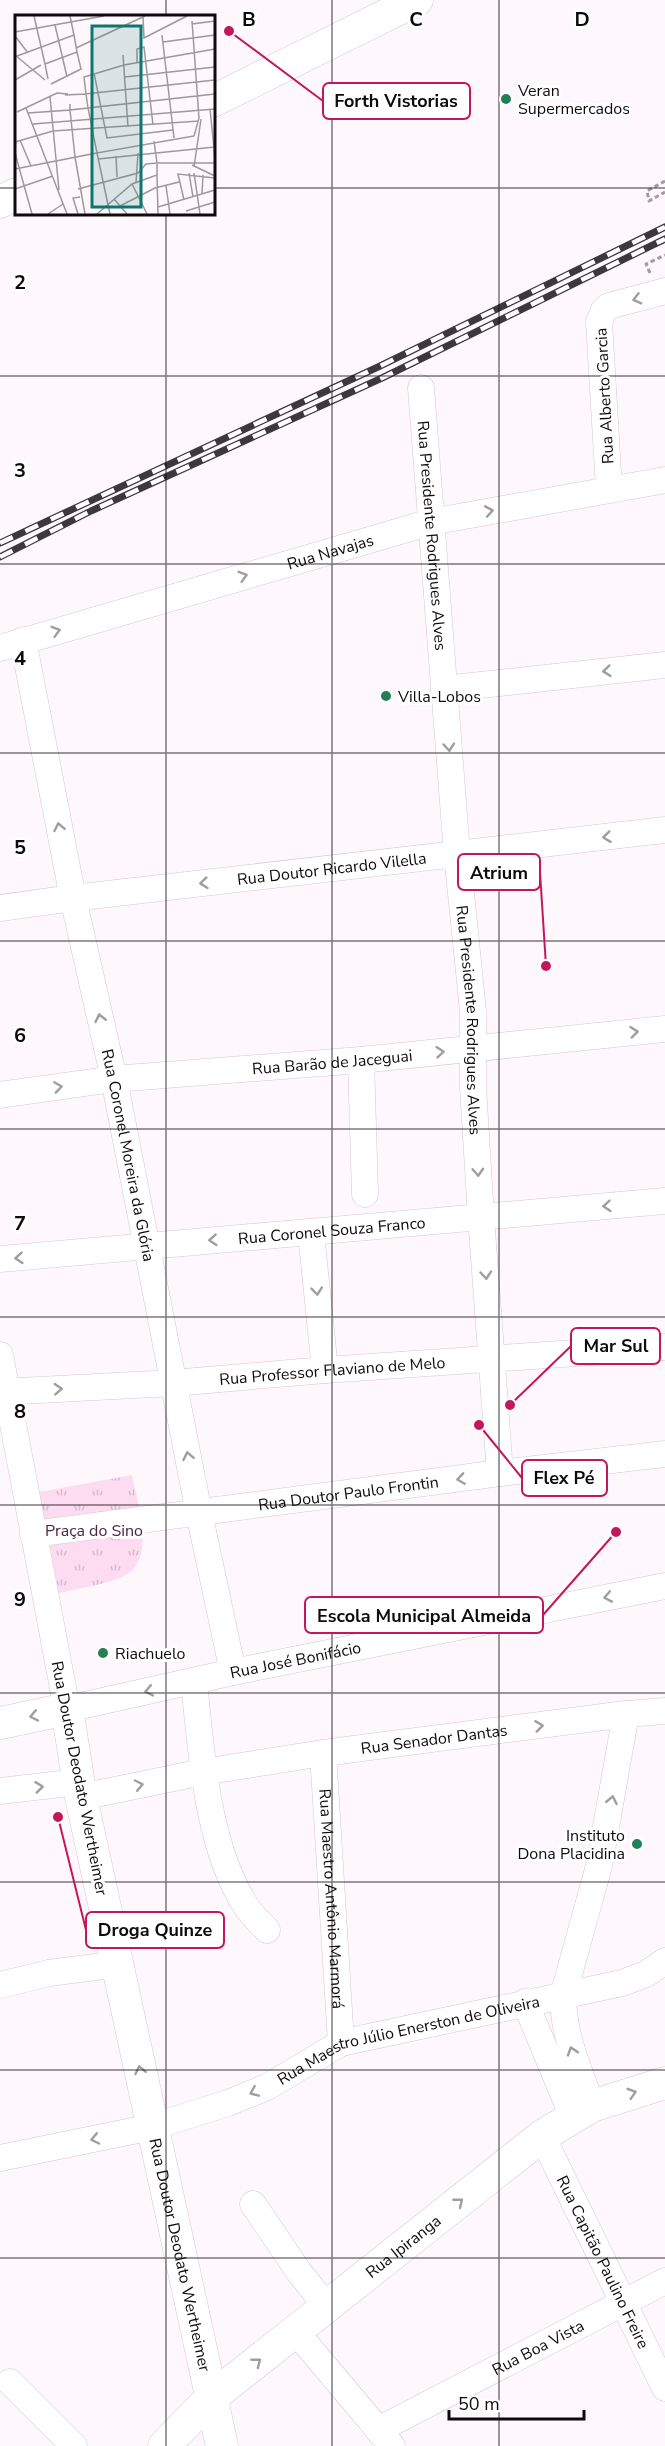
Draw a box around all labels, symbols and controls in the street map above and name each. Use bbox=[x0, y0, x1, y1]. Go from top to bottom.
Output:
text: B bbox=[242, 6, 256, 33]
text: C bbox=[409, 6, 423, 33]
text: D bbox=[574, 6, 590, 33]
inset map bbox=[15, 15, 214, 214]
place label: Veran Supermercados bbox=[517, 80, 630, 120]
callout: Forth Vistorias bbox=[323, 83, 470, 119]
text: Forth Vistorias bbox=[334, 89, 458, 113]
marker: Veran Supermercados bbox=[499, 92, 513, 106]
text: 2 bbox=[14, 269, 26, 296]
one-way arrow bbox=[632, 291, 642, 304]
street label: Rua Alberto Garcia bbox=[590, 327, 620, 465]
street label: Rua Presidente Rodrigues Alves bbox=[412, 420, 451, 651]
text: 3 bbox=[14, 457, 26, 484]
one-way arrow bbox=[484, 505, 494, 518]
street label: Rua Navajas bbox=[285, 529, 376, 575]
one-way arrow bbox=[237, 571, 248, 583]
one-way arrow bbox=[50, 626, 61, 638]
text: 4 bbox=[14, 645, 26, 672]
one-way arrow bbox=[602, 665, 611, 677]
place label: Villa-Lobos bbox=[397, 686, 481, 708]
marker: Villa-Lobos bbox=[379, 689, 393, 703]
one-way arrow bbox=[442, 743, 455, 752]
one-way arrow bbox=[53, 822, 66, 832]
one-way arrow bbox=[602, 830, 611, 843]
text: 5 bbox=[14, 834, 26, 861]
street label: Rua Doutor Ricardo Vilella bbox=[236, 847, 428, 891]
callout: Atrium bbox=[458, 854, 540, 890]
text: Atrium bbox=[470, 861, 528, 885]
one-way arrow bbox=[200, 876, 209, 889]
street label: Rua Presidente Rodrigues Alves bbox=[450, 904, 486, 1136]
one-way arrow bbox=[95, 1013, 108, 1023]
text: 6 bbox=[14, 1022, 26, 1049]
one-way arrow bbox=[630, 1026, 639, 1039]
street label: Rua Barão de Jaceguai bbox=[251, 1045, 413, 1080]
one-way arrow bbox=[436, 1046, 445, 1059]
street label: Rua Coronel Moreira da Glória bbox=[96, 1047, 160, 1264]
one-way arrow bbox=[53, 1081, 63, 1093]
one-way arrow bbox=[472, 1167, 485, 1176]
one-way arrow bbox=[602, 1199, 611, 1212]
text: 7 bbox=[14, 1210, 26, 1237]
street label: Rua Coronel Souza Franco bbox=[237, 1212, 427, 1250]
one-way arrow bbox=[209, 1234, 218, 1247]
one-way arrow bbox=[15, 1251, 24, 1264]
one-way arrow bbox=[479, 1271, 492, 1280]
one-way arrow bbox=[310, 1287, 323, 1296]
callout: Mar Sul bbox=[571, 1328, 660, 1364]
text: Mar Sul bbox=[584, 1334, 649, 1358]
street label: Rua Professor Flaviano de Melo bbox=[218, 1352, 446, 1391]
one-way arrow bbox=[54, 1383, 63, 1396]
text: 8 bbox=[14, 1398, 26, 1425]
one-way arrow bbox=[182, 1451, 195, 1461]
callout: Flex Pé bbox=[522, 1460, 607, 1496]
text: Flex Pé bbox=[533, 1466, 595, 1490]
street label: Rua Doutor Paulo Frontin bbox=[257, 1471, 440, 1516]
one-way arrow bbox=[456, 1472, 466, 1484]
park label: Praça do Sino bbox=[45, 1520, 143, 1542]
text: 9 bbox=[14, 1586, 26, 1613]
one-way arrow bbox=[603, 1590, 613, 1603]
callout: Escola Municipal Almeida bbox=[305, 1597, 543, 1633]
text: Escola Municipal Almeida bbox=[317, 1604, 531, 1628]
street label: Rua José Bonifácio bbox=[228, 1637, 363, 1684]
place label: Riachuelo bbox=[115, 1643, 186, 1665]
marker: Riachuelo bbox=[96, 1646, 110, 1660]
street label: Rua Doutor Deodato Wertheimer bbox=[46, 1659, 113, 1897]
one-way arrow bbox=[145, 1684, 155, 1697]
one-way arrow bbox=[29, 1709, 39, 1722]
street label: Rua Senador Dantas bbox=[360, 1719, 509, 1760]
one-way arrow bbox=[535, 1720, 544, 1732]
one-way arrow bbox=[134, 1779, 144, 1792]
one-way arrow bbox=[35, 1781, 44, 1793]
street label: Rua Maestro Antônio Marmorá bbox=[313, 1788, 349, 2010]
one-way arrow bbox=[605, 1795, 618, 1805]
place label: Instituto Dona Placidina bbox=[517, 1825, 625, 1865]
marker: Instituto Dona Placidina bbox=[630, 1837, 644, 1851]
callout: Droga Quinze bbox=[86, 1912, 224, 1948]
text: Droga Quinze bbox=[98, 1918, 212, 1942]
street label: Rua Maestro Júlio Enerston de Oliveira bbox=[273, 1991, 542, 2091]
one-way arrow bbox=[567, 2046, 579, 2056]
one-way arrow bbox=[134, 2065, 147, 2075]
one-way arrow bbox=[249, 2085, 260, 2097]
one-way arrow bbox=[627, 2088, 637, 2100]
one-way arrow bbox=[90, 2131, 100, 2144]
street label: Rua Doutor Deodato Wertheimer bbox=[143, 2136, 216, 2374]
street label: Rua Capitão Paulino Freire bbox=[551, 2172, 654, 2352]
one-way arrow bbox=[452, 2198, 463, 2209]
street label: Rua Ipiranga bbox=[361, 2210, 446, 2284]
street label: Rua Boa Vista bbox=[488, 2315, 588, 2381]
one-way arrow bbox=[250, 2359, 261, 2370]
scale bar bbox=[449, 2383, 584, 2421]
text: 50 m bbox=[458, 2392, 500, 2416]

